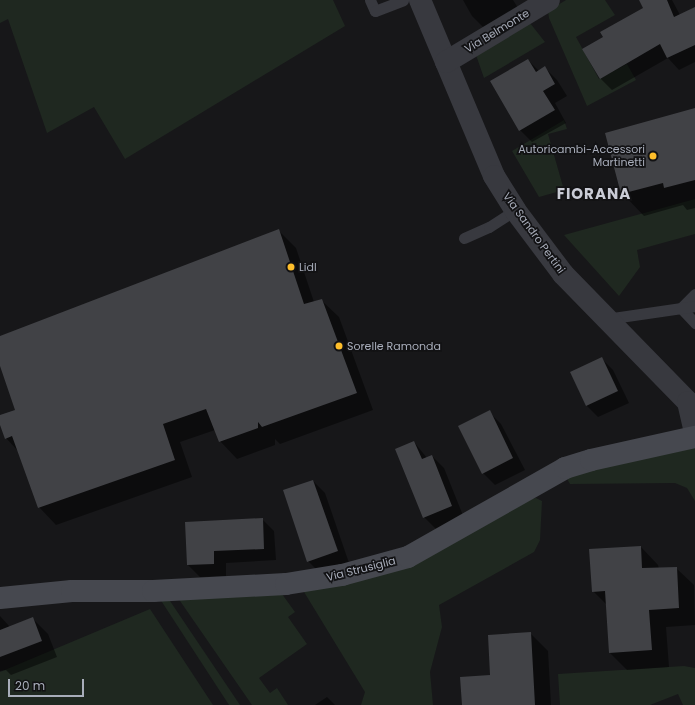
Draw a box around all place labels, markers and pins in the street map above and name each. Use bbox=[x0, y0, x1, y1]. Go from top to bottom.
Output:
place label: Autoricambi-Accessori Martinetti bbox=[518, 143, 645, 169]
marker: Autoricambi-Accessori Martinetti bbox=[648, 151, 658, 161]
place label: Lidl bbox=[299, 260, 317, 274]
marker: Lidl bbox=[286, 262, 296, 272]
place label: Sorelle Ramonda bbox=[347, 339, 441, 353]
marker: Sorelle Ramonda bbox=[334, 341, 344, 351]

